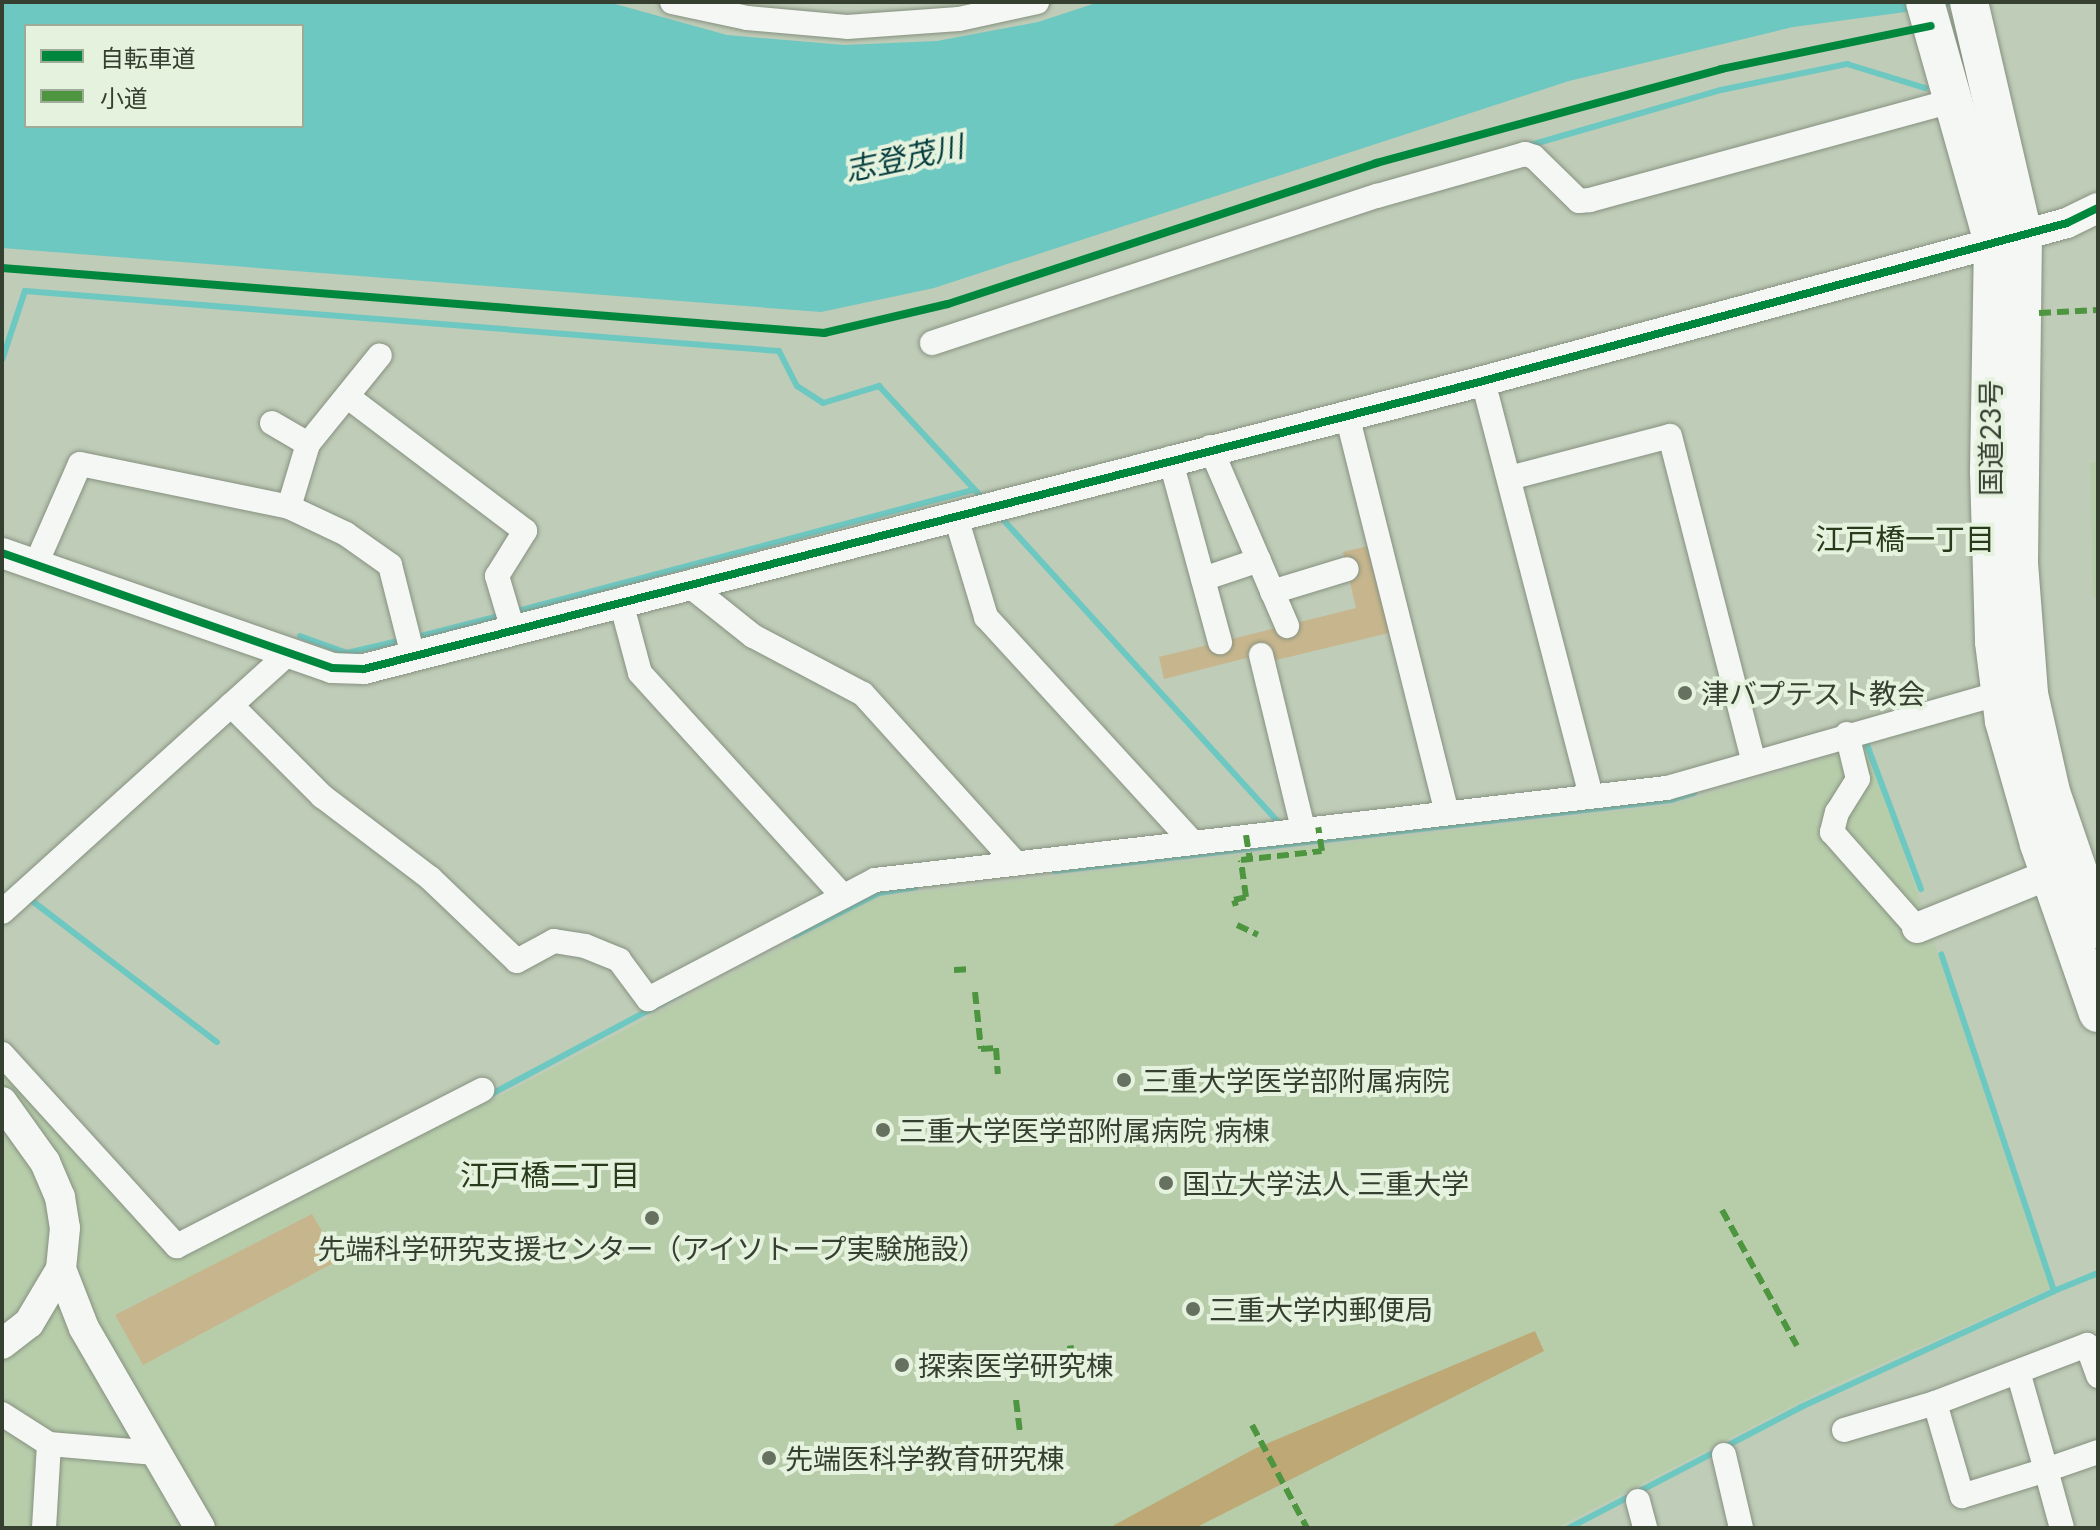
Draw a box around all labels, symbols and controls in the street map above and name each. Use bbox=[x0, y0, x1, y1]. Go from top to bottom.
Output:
legend bbox=[24, 24, 304, 128]
text: 自転車道 bbox=[100, 43, 196, 72]
text: 小道 bbox=[100, 83, 148, 112]
water label: 志登茂川 bbox=[842, 127, 966, 187]
street label: 国道23号 bbox=[1973, 380, 2007, 496]
district label: 江戸橋一丁目 bbox=[1815, 520, 1995, 556]
place label: 津バプテスト教会 bbox=[1701, 676, 1925, 710]
marker: 津バプテスト教会 bbox=[1676, 684, 1694, 702]
place label: 三重大学医学部附属病院 bbox=[1142, 1063, 1450, 1097]
marker: 三重大学医学部附属病院 bbox=[1113, 1069, 1135, 1091]
place label: 三重大学医学部附属病院 病棟 bbox=[899, 1113, 1270, 1147]
marker: 三重大学医学部附属病院 病棟 bbox=[874, 1121, 892, 1139]
district label: 江戸橋二丁目 bbox=[460, 1156, 640, 1192]
place label: 国立大学法人 三重大学 bbox=[1182, 1166, 1469, 1200]
marker: 国立大学法人 三重大学 bbox=[1157, 1174, 1175, 1192]
marker: 先端科学研究支援センター（アイソトープ実験施設） bbox=[643, 1209, 661, 1227]
place label: 先端科学研究支援センター（アイソトープ実験施設） bbox=[316, 1231, 988, 1265]
place label: 三重大学内郵便局 bbox=[1209, 1292, 1433, 1326]
marker: 三重大学内郵便局 bbox=[1184, 1300, 1202, 1318]
place label: 探索医学研究棟 bbox=[918, 1348, 1114, 1382]
marker: 探索医学研究棟 bbox=[893, 1356, 911, 1374]
place label: 先端医科学教育研究棟 bbox=[785, 1441, 1065, 1475]
marker: 先端医科学教育研究棟 bbox=[760, 1449, 778, 1467]

